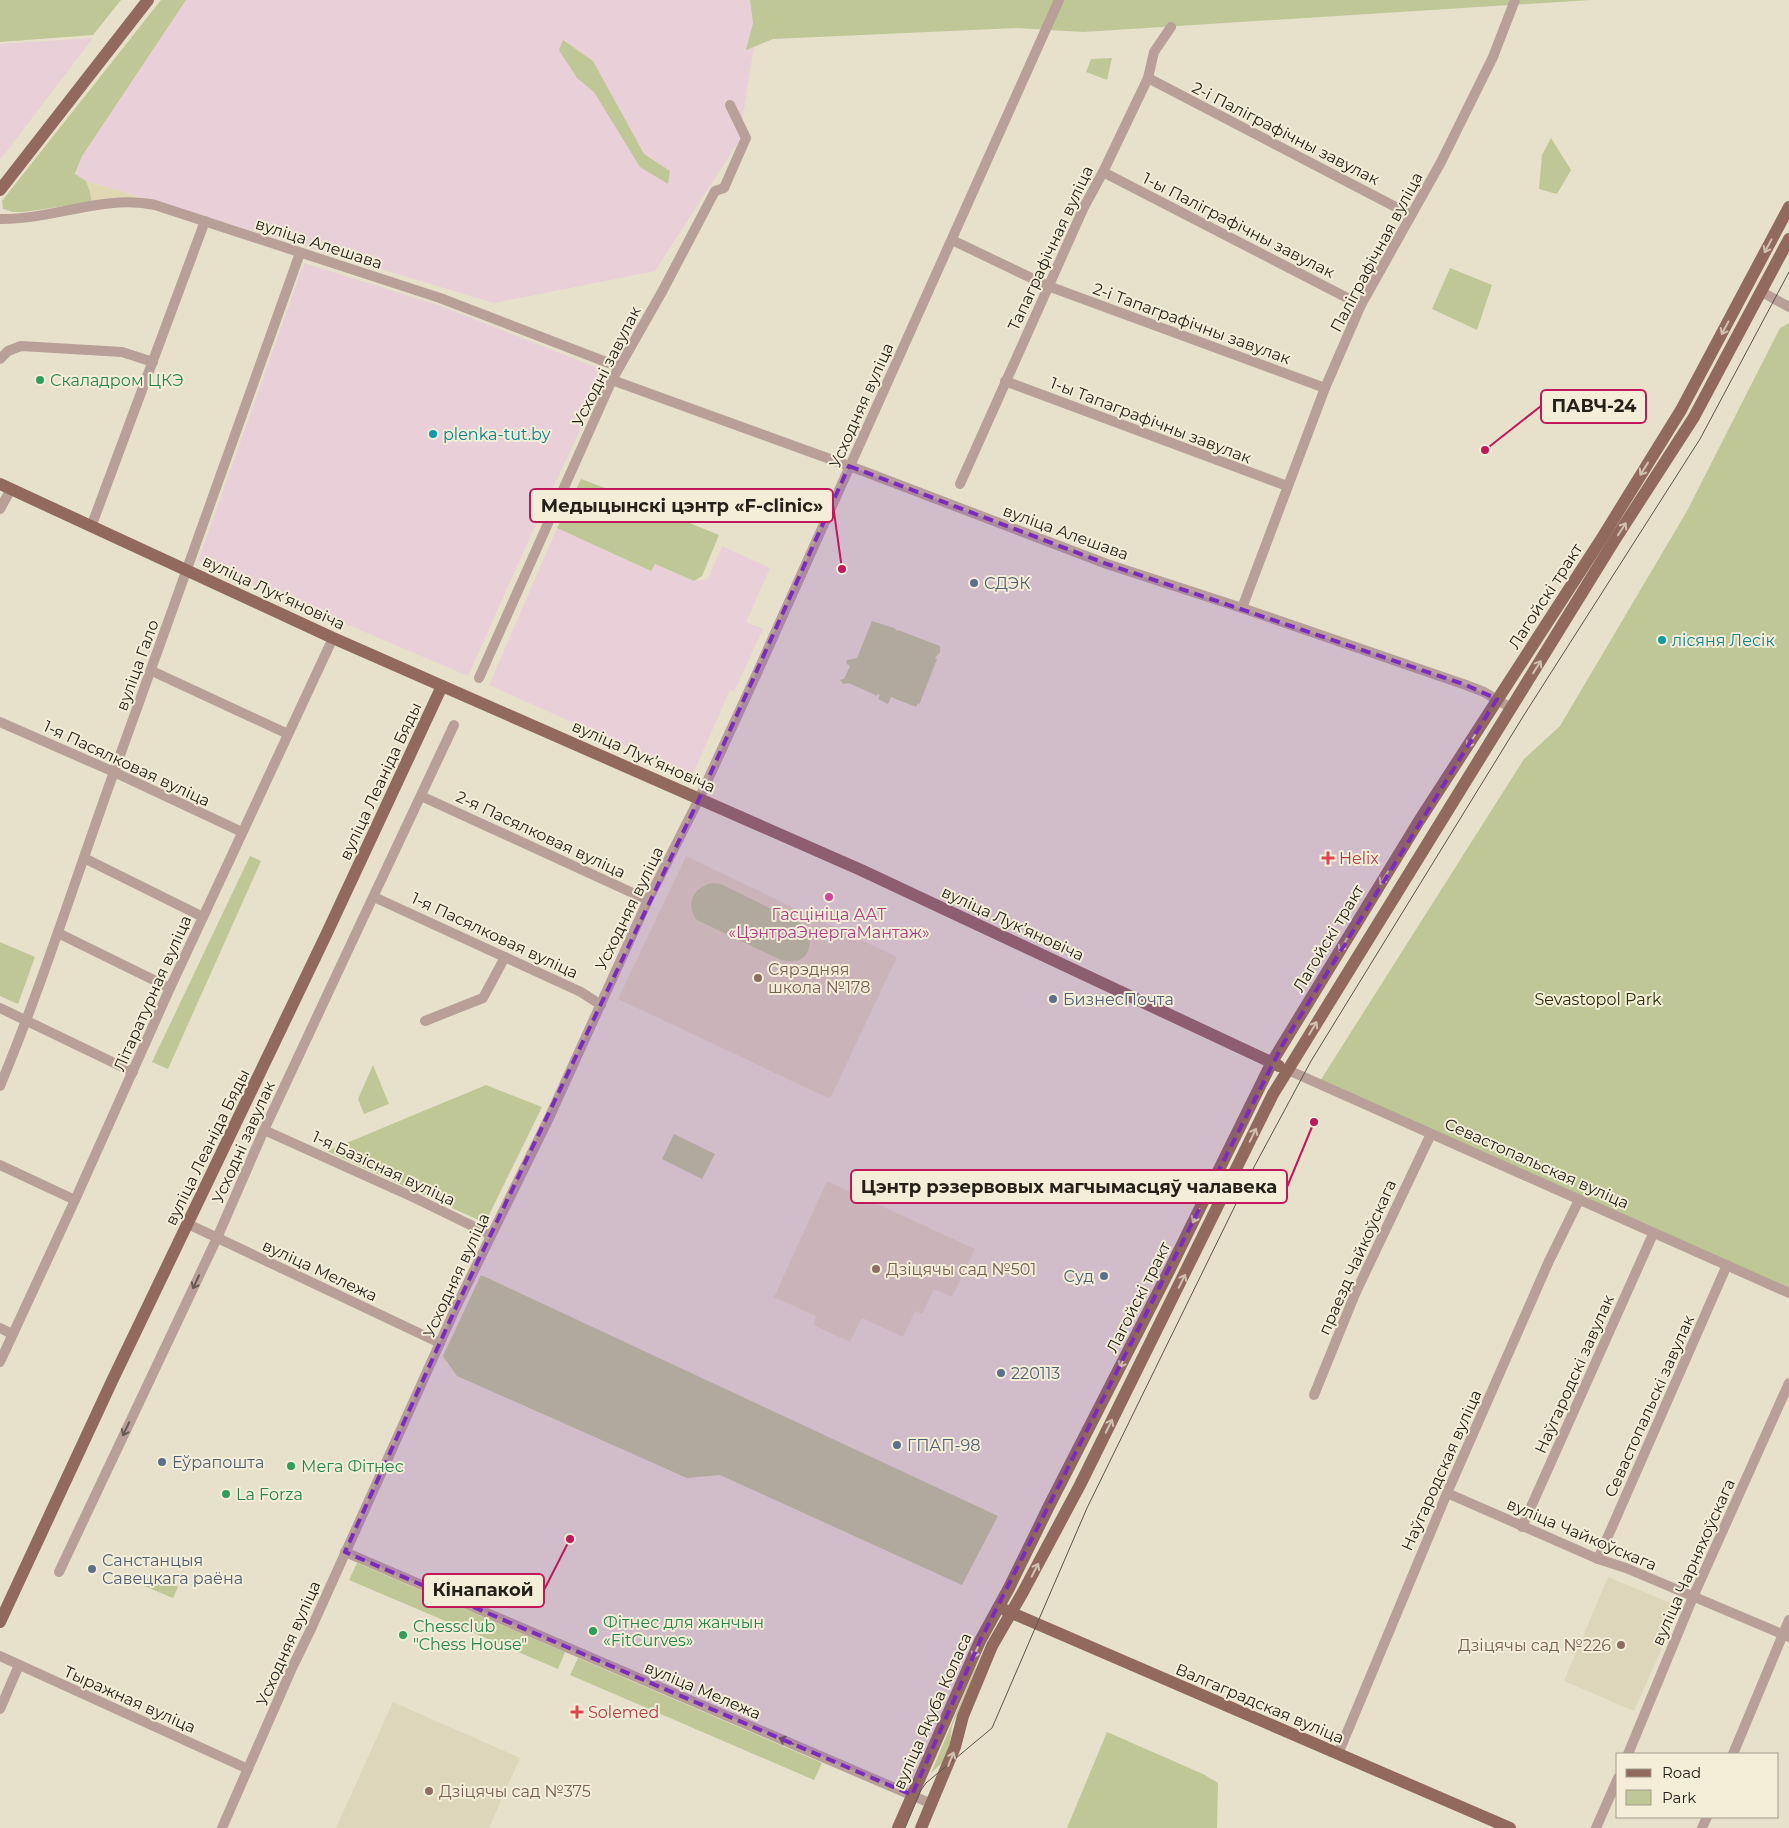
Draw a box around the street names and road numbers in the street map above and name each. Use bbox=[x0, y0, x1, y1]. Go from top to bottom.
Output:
street label: 2-і Паліграфічны завулак bbox=[1189, 78, 1383, 189]
street label: Тапаграфічная вуліца bbox=[1004, 163, 1097, 334]
street label: 1-ы Паліграфічны завулак bbox=[1140, 169, 1338, 282]
street label: Паліграфічная вуліца bbox=[1326, 169, 1427, 335]
street label: вуліца Алешава bbox=[253, 214, 385, 273]
street label: 2-і Тапаграфічны завулак bbox=[1090, 279, 1294, 368]
street label: Усходні завулак bbox=[568, 303, 645, 429]
street label: Усходняя вуліца bbox=[825, 340, 898, 471]
street label: 1-ы Тапаграфічны завулак bbox=[1048, 373, 1255, 468]
street label: вуліца Алешава bbox=[1000, 501, 1131, 564]
street label: Лагойскі тракт bbox=[1504, 540, 1587, 652]
street label: вуліца Лукʼяновіча bbox=[200, 551, 348, 634]
street label: вуліца Гало bbox=[112, 617, 163, 713]
street label: вуліца Леаніда Бяды bbox=[336, 699, 425, 863]
street label: 1-я Пасялковая вуліца bbox=[40, 716, 213, 810]
street label: вуліца Лукʼяновіча bbox=[569, 716, 718, 797]
street label: 2-я Пасялковая вуліца bbox=[453, 787, 629, 882]
street label: Усходняя вуліца bbox=[591, 843, 668, 973]
street label: Лагойскі тракт bbox=[1289, 881, 1368, 995]
street label: вуліца Лукʼяновіча bbox=[939, 882, 1087, 965]
street label: 1-я Пасялковая вуліца bbox=[408, 888, 581, 982]
street label: Літаратурная вуліца bbox=[109, 912, 195, 1074]
street label: вуліца Леаніда Бяды bbox=[161, 1066, 254, 1229]
street label: Усходні завулак bbox=[208, 1078, 279, 1206]
street label: Севастопальская вуліца bbox=[1442, 1114, 1632, 1213]
street label: 1-я Базісная вуліца bbox=[309, 1127, 458, 1210]
street label: праезд Чайкоўскага bbox=[1315, 1177, 1400, 1338]
street label: Усходняя вуліца bbox=[419, 1210, 494, 1340]
street label: вуліца Мележа bbox=[259, 1236, 380, 1305]
street label: Лагойскі тракт bbox=[1102, 1238, 1175, 1356]
street label: Наўгародскі завулак bbox=[1531, 1291, 1618, 1456]
street label: Севастопальскі завулак bbox=[1601, 1312, 1699, 1500]
street label: Наўгародская вуліца bbox=[1397, 1387, 1486, 1554]
street label: вуліца Чарняхоўскага bbox=[1648, 1476, 1739, 1649]
street label: вуліца Чайкоўскага bbox=[1504, 1494, 1660, 1575]
street label: Усходняя вуліца bbox=[252, 1578, 325, 1709]
street label: вуліца Якуба Коласа bbox=[889, 1630, 976, 1792]
street label: вуліца Мележа bbox=[642, 1657, 764, 1724]
street label: Валгаградская вуліца bbox=[1173, 1659, 1347, 1748]
street label: Тыражная вуліца bbox=[61, 1662, 199, 1737]

